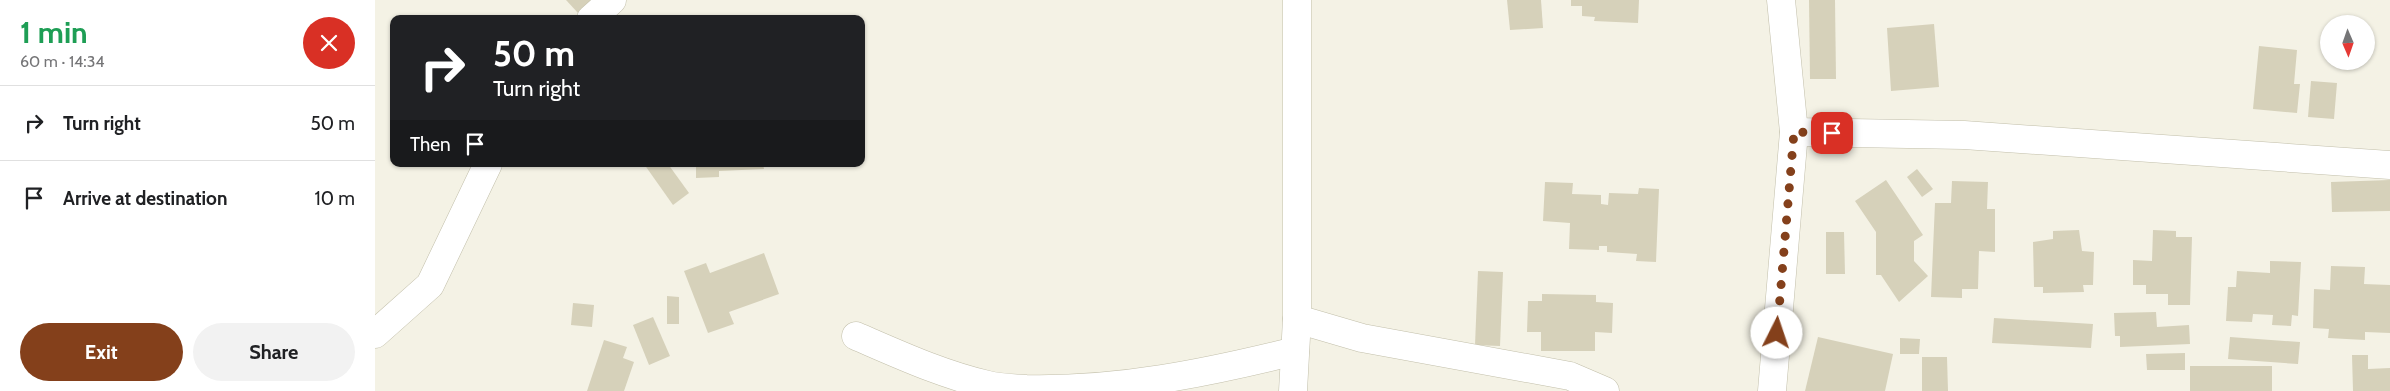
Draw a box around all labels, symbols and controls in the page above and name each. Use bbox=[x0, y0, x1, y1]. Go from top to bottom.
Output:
text: 1 min bbox=[20, 14, 88, 51]
north arrow bbox=[2320, 15, 2375, 70]
map controls bbox=[2320, 15, 2375, 70]
button: close bbox=[303, 17, 355, 69]
text: 50 m bbox=[493, 32, 575, 75]
icon: right bbox=[410, 35, 475, 100]
text: 60 m · 14:34 bbox=[20, 52, 105, 71]
text: Turn right bbox=[493, 75, 580, 102]
icon: right bbox=[20, 109, 48, 137]
text: Turn right bbox=[63, 112, 141, 135]
text: 50 m bbox=[311, 112, 355, 135]
pin bbox=[1811, 112, 1853, 154]
icon: arrive bbox=[1818, 119, 1846, 147]
icon: arrive bbox=[461, 130, 489, 158]
text: Then bbox=[410, 133, 451, 156]
icon: arrive bbox=[20, 184, 48, 212]
text: Arrive at destination bbox=[63, 187, 227, 210]
text: 10 m bbox=[315, 187, 355, 210]
position arrow bbox=[1750, 306, 1802, 358]
button: Exit bbox=[20, 323, 183, 381]
button: Share bbox=[193, 323, 355, 381]

